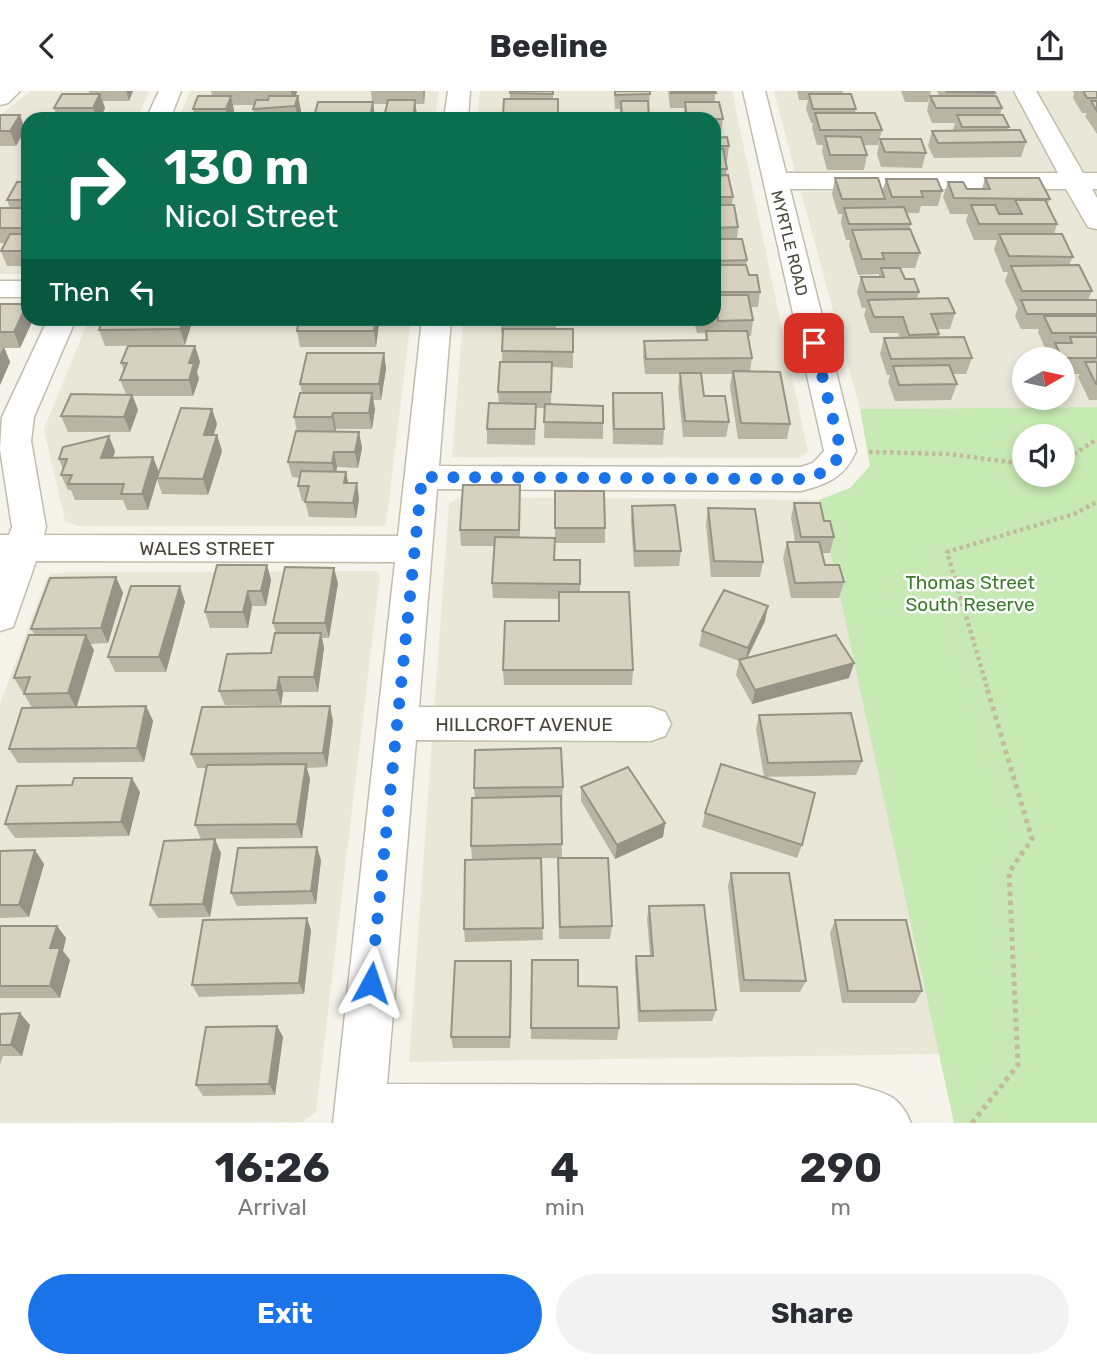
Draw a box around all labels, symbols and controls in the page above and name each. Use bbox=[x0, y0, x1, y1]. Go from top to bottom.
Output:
icon: back bbox=[28, 27, 66, 65]
text: Beeline bbox=[489, 27, 608, 65]
icon: share bbox=[1031, 27, 1069, 65]
text: 130 m bbox=[164, 138, 309, 196]
icon: right bbox=[49, 140, 140, 231]
street label: MYRTLE ROAD bbox=[767, 188, 812, 298]
text: Nicol Street bbox=[164, 197, 338, 235]
icon: left bbox=[124, 273, 162, 311]
text: Then bbox=[49, 277, 110, 308]
pin bbox=[784, 313, 844, 373]
icon: arrive bbox=[795, 324, 833, 362]
north arrow bbox=[1012, 347, 1074, 409]
map controls bbox=[1012, 347, 1075, 487]
button: sound bbox=[1012, 424, 1075, 487]
street label: WALES STREET bbox=[139, 537, 275, 560]
park label: Thomas Street South Reserve bbox=[905, 571, 1035, 616]
street label: HILLCROFT AVENUE bbox=[435, 713, 613, 736]
position arrow bbox=[334, 946, 408, 1020]
text: 16:26 bbox=[215, 1143, 330, 1193]
text: 4 bbox=[550, 1143, 579, 1193]
text: 290 bbox=[799, 1143, 882, 1193]
text: Arrival bbox=[238, 1193, 307, 1221]
text: min bbox=[545, 1193, 585, 1221]
text: m bbox=[831, 1193, 851, 1221]
button: Exit bbox=[28, 1274, 542, 1354]
button: Share bbox=[556, 1274, 1069, 1354]

